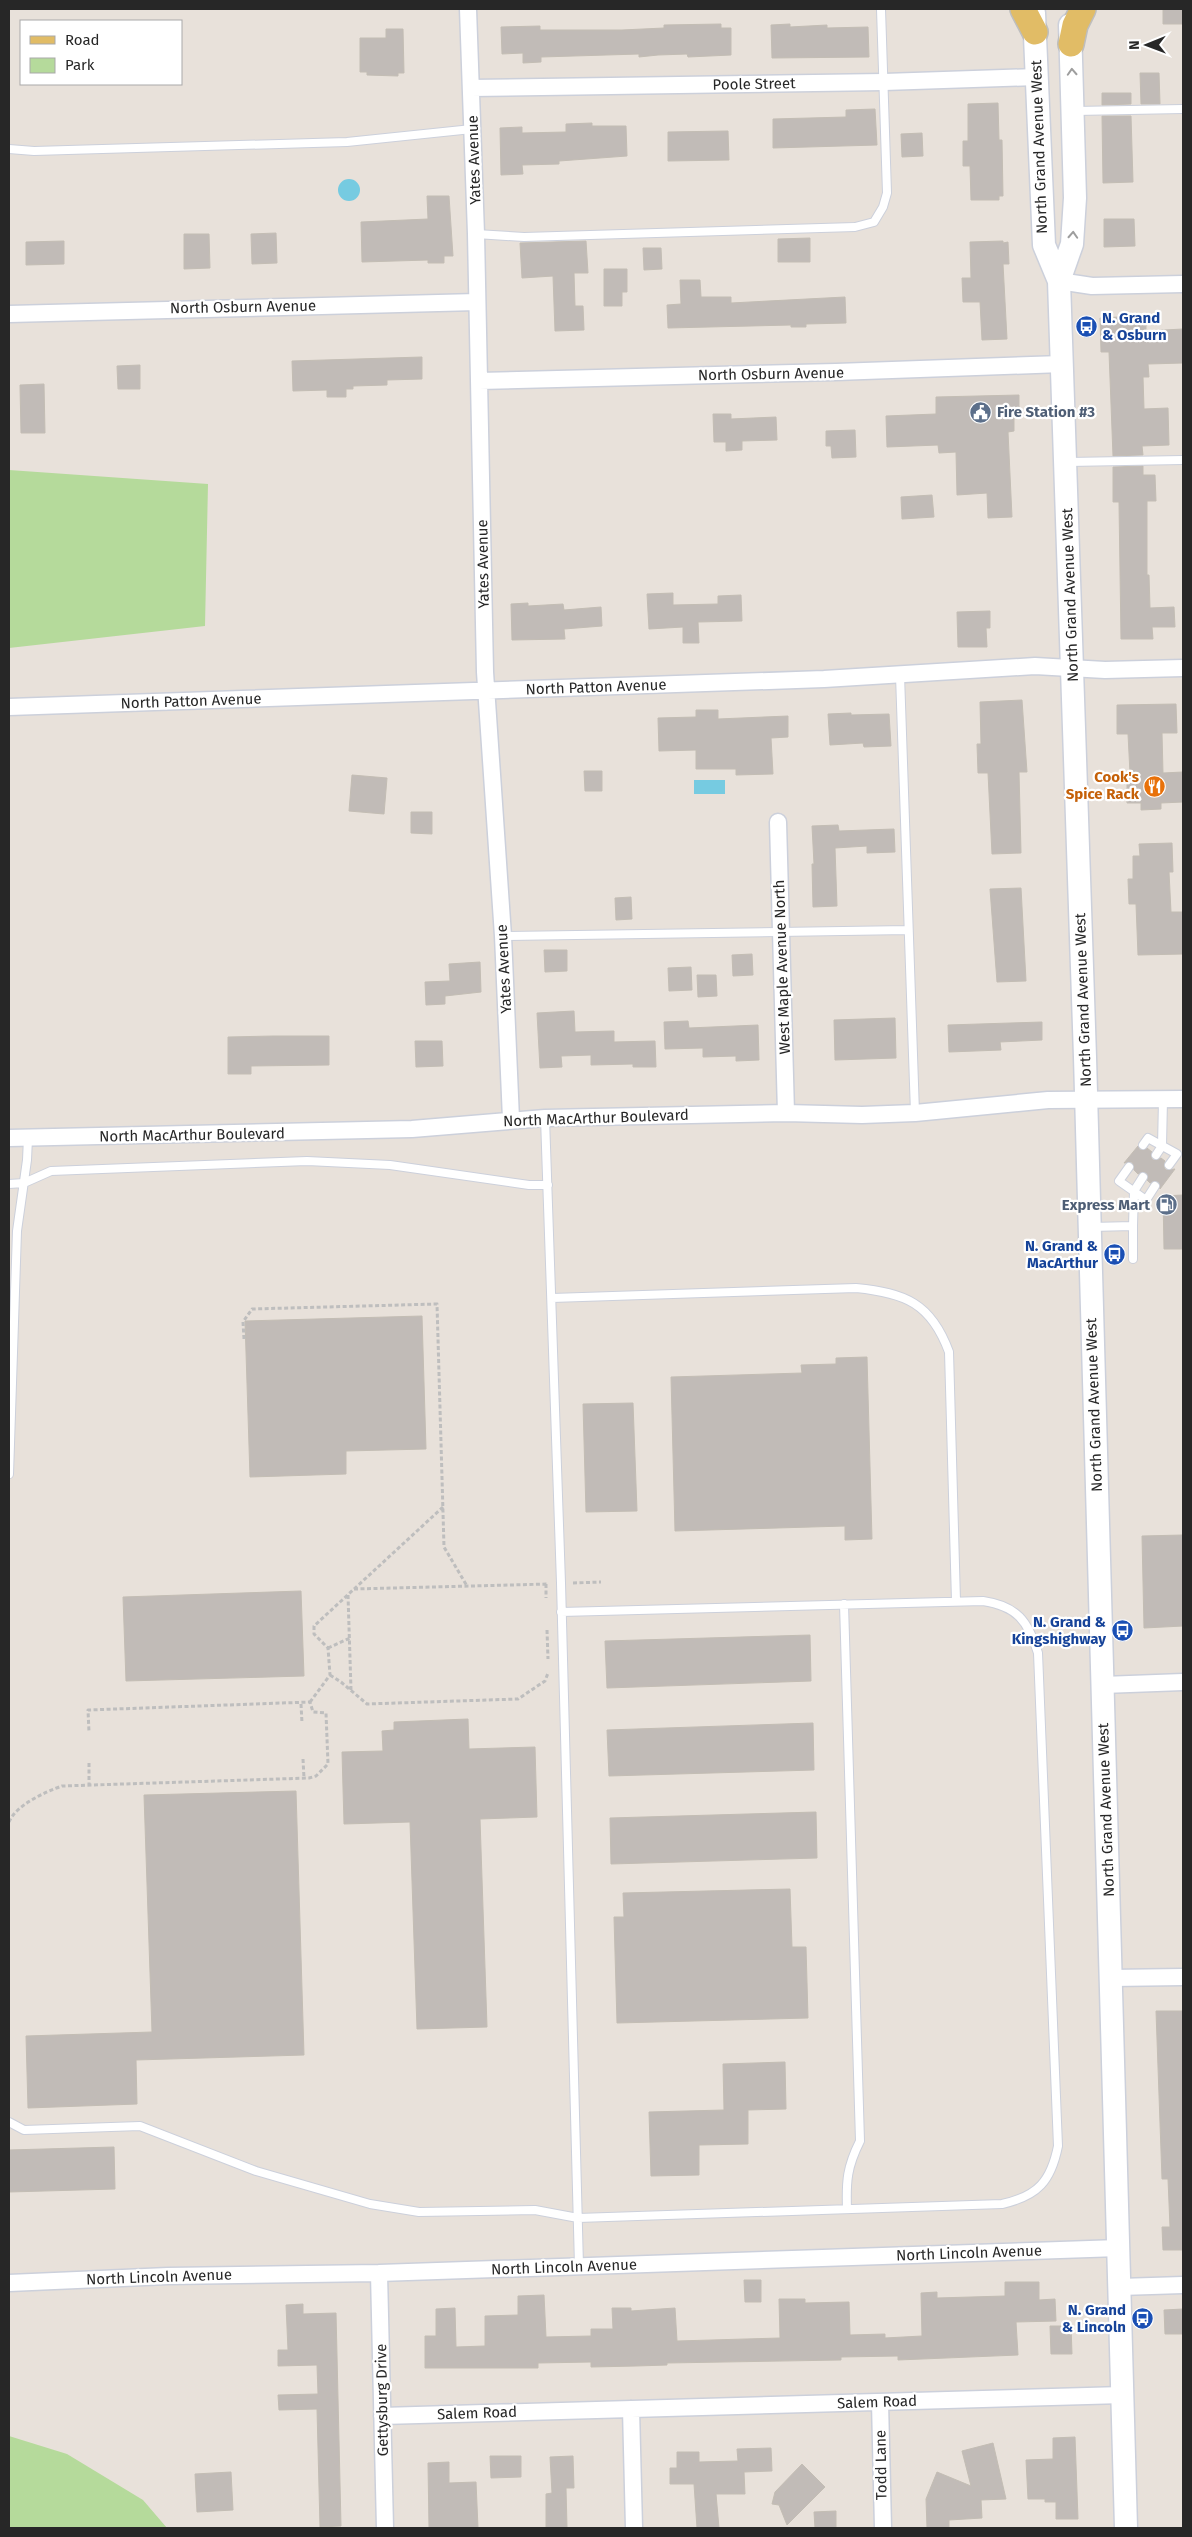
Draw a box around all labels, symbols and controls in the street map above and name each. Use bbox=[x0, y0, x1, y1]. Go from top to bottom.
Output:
legend bbox=[20, 20, 182, 85]
north arrow bbox=[1122, 20, 1172, 70]
text: Road bbox=[65, 31, 100, 49]
text: N bbox=[1126, 40, 1143, 50]
text: Park bbox=[65, 56, 95, 74]
street label: North Grand Avenue West bbox=[1027, 59, 1051, 234]
one-way arrow bbox=[1067, 68, 1077, 76]
street label: Poole Street bbox=[712, 74, 796, 94]
street label: Yates Avenue bbox=[463, 115, 485, 205]
one-way arrow bbox=[1067, 230, 1078, 238]
street label: North Osburn Avenue bbox=[170, 297, 316, 317]
place label: N. Grand & Osburn bbox=[1102, 309, 1167, 344]
bus stop icon: N. Grand & Osburn bbox=[1074, 315, 1098, 339]
street label: North Osburn Avenue bbox=[698, 364, 844, 384]
public building icon: Fire Station #3 bbox=[969, 400, 993, 424]
place label: Fire Station #3 bbox=[997, 403, 1095, 421]
street label: North Grand Avenue West bbox=[1058, 507, 1082, 682]
street label: Yates Avenue bbox=[473, 519, 493, 609]
street label: North Patton Avenue bbox=[525, 676, 667, 698]
street label: North Patton Avenue bbox=[120, 690, 262, 712]
place label: Cook's Spice Rack bbox=[1066, 768, 1140, 803]
restaurant icon: Cook's Spice Rack bbox=[1143, 774, 1167, 798]
street label: West Maple Avenue North bbox=[770, 879, 794, 1055]
street label: North Grand Avenue West bbox=[1071, 912, 1095, 1087]
street label: Yates Avenue bbox=[493, 924, 515, 1014]
street label: North MacArthur Boulevard bbox=[503, 1106, 689, 1130]
street label: North MacArthur Boulevard bbox=[99, 1124, 285, 1146]
fuel station icon: Express Mart bbox=[1154, 1193, 1178, 1217]
place label: Express Mart bbox=[1062, 1196, 1150, 1214]
place label: N. Grand & MacArthur bbox=[1025, 1237, 1099, 1272]
bus stop icon: N. Grand & MacArthur bbox=[1102, 1243, 1126, 1267]
street label: North Grand Avenue West bbox=[1082, 1317, 1106, 1492]
place label: N. Grand & Kingshighway bbox=[1012, 1613, 1107, 1648]
bus stop icon: N. Grand & Kingshighway bbox=[1110, 1619, 1134, 1643]
street label: North Grand Avenue West bbox=[1094, 1722, 1118, 1897]
street label: North Lincoln Avenue bbox=[896, 2241, 1042, 2265]
street label: North Lincoln Avenue bbox=[491, 2255, 637, 2279]
street label: North Lincoln Avenue bbox=[86, 2265, 232, 2289]
place label: N. Grand & Lincoln bbox=[1062, 2301, 1126, 2336]
bus stop icon: N. Grand & Lincoln bbox=[1130, 2307, 1154, 2331]
street label: Gettysburg Drive bbox=[372, 2343, 392, 2457]
street label: Salem Road bbox=[837, 2392, 917, 2412]
street label: Salem Road bbox=[437, 2403, 517, 2423]
street label: Todd Lane bbox=[871, 2430, 891, 2500]

